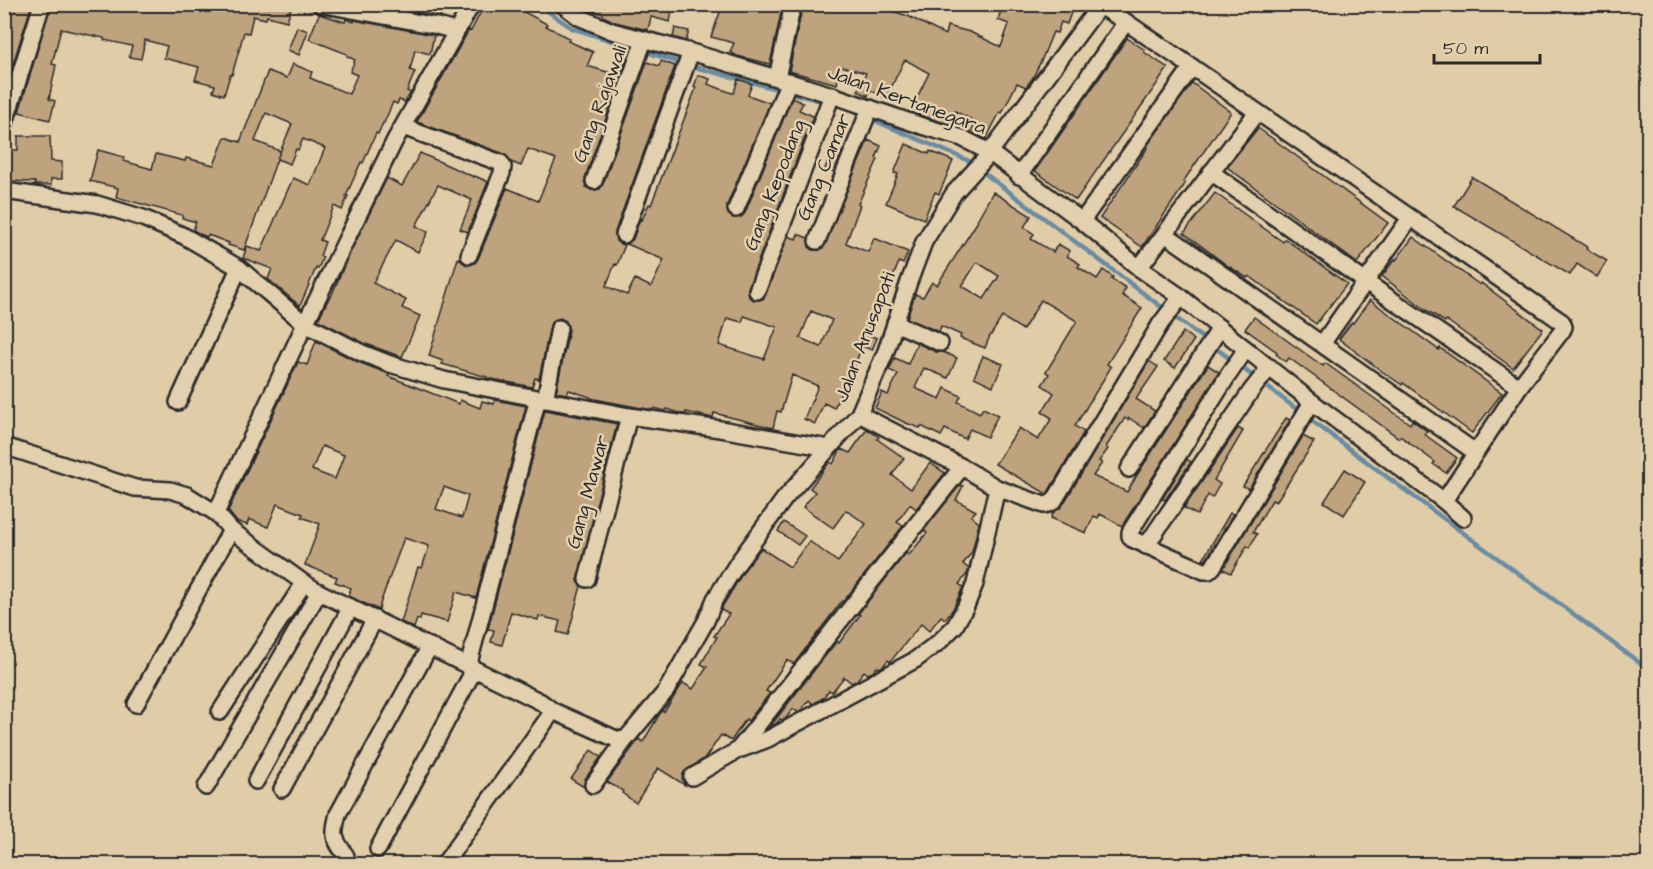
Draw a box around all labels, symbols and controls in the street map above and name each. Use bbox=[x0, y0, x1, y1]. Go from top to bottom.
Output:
scale bar bbox=[1434, 27, 1540, 65]
text: 50 m bbox=[1443, 36, 1488, 61]
street label: Gang Rajawali bbox=[566, 41, 635, 167]
street label: Jalan Kertanegara bbox=[823, 58, 990, 143]
street label: Gang Camar bbox=[790, 109, 859, 225]
street label: Gang Kepodang bbox=[737, 115, 814, 255]
street label: Jalan Anusapati bbox=[827, 268, 903, 406]
street label: Gang Mawar bbox=[559, 432, 618, 552]

